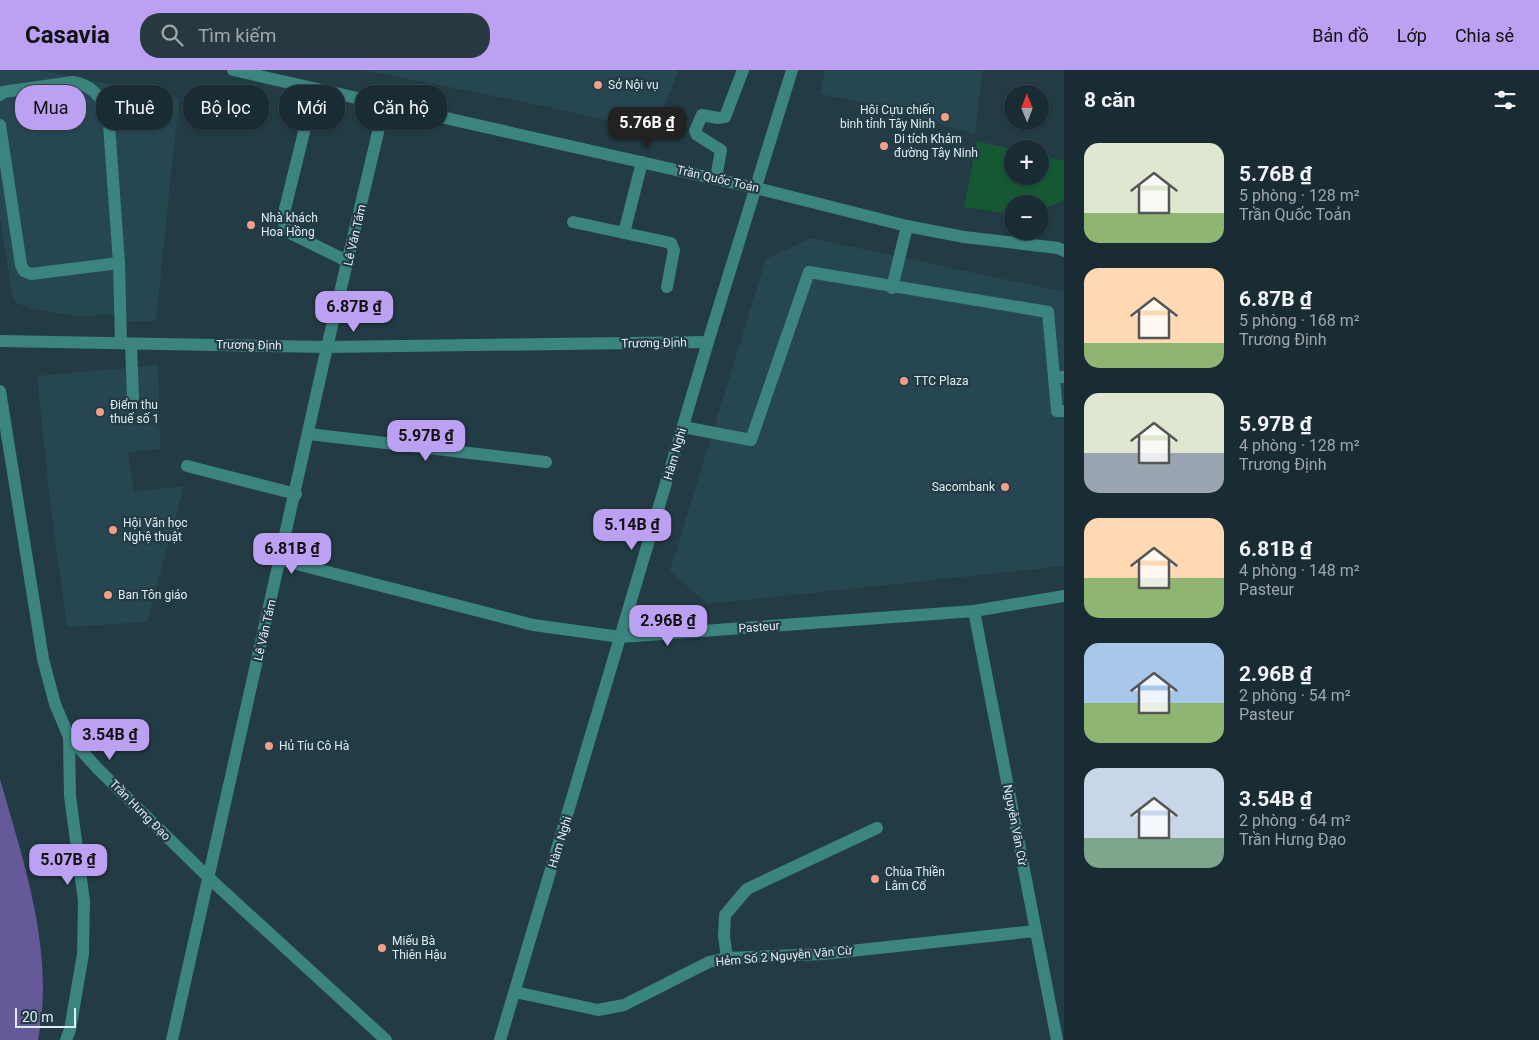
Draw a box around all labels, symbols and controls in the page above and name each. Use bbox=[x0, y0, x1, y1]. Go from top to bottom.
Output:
search box bbox=[140, 13, 490, 58]
text: Casavia bbox=[25, 21, 110, 49]
icon: search bbox=[158, 21, 186, 49]
text: Tìm kiếm bbox=[198, 24, 276, 47]
text: Bản đồ bbox=[1312, 25, 1369, 46]
text: Lớp bbox=[1397, 25, 1427, 46]
text: Chia sẻ bbox=[1455, 25, 1514, 46]
place label: Sở Nội vụ bbox=[608, 78, 659, 92]
marker: Sở Nội vụ bbox=[592, 79, 604, 91]
chip: Mua bbox=[15, 85, 86, 130]
chip: Thuê bbox=[96, 85, 173, 130]
chip: Bộ lọc bbox=[183, 85, 269, 130]
chip: Mới bbox=[279, 85, 345, 130]
chip: Căn hộ bbox=[355, 85, 447, 130]
north arrow bbox=[1004, 85, 1049, 130]
map controls bbox=[1004, 85, 1049, 240]
icon: filters bbox=[1491, 86, 1519, 114]
text: 8 căn bbox=[1084, 88, 1135, 112]
place label: Hội Cựu chiến binh tỉnh Tây Ninh bbox=[840, 103, 935, 131]
pin: 5.76B ₫ bbox=[601, 106, 693, 149]
marker: Hội Cựu chiến binh tỉnh Tây Ninh bbox=[939, 111, 951, 123]
text: 5.76B ₫ bbox=[619, 113, 675, 132]
place label: Di tích Khám đường Tây Ninh bbox=[894, 132, 978, 160]
marker: Di tích Khám đường Tây Ninh bbox=[878, 140, 890, 152]
button: + bbox=[1004, 140, 1049, 185]
text: 5.76B ₫ bbox=[1239, 162, 1312, 186]
street label: Trần Quốc Toản bbox=[676, 163, 760, 195]
icon: home bbox=[1124, 163, 1184, 223]
text: 5 phòng · 128 m² bbox=[1239, 186, 1360, 205]
button: − bbox=[1004, 195, 1049, 240]
street label: Lê Văn Tám bbox=[341, 203, 369, 267]
text: Trần Quốc Toản bbox=[1239, 205, 1351, 224]
place label: Nhà khách Hoa Hồng bbox=[261, 211, 318, 239]
marker: Nhà khách Hoa Hồng bbox=[245, 219, 257, 231]
text: 6.87B ₫ bbox=[1239, 287, 1312, 311]
icon: home bbox=[1124, 288, 1184, 348]
pin: 6.87B ₫ bbox=[308, 290, 400, 333]
text: 6.87B ₫ bbox=[326, 297, 382, 316]
text: 5 phòng · 168 m² bbox=[1239, 311, 1360, 330]
text: Trương Định bbox=[1239, 330, 1327, 349]
street label: Trương Định bbox=[621, 335, 687, 351]
street label: Trương Định bbox=[216, 337, 282, 353]
place label: TTC Plaza bbox=[914, 374, 969, 388]
marker: TTC Plaza bbox=[898, 375, 910, 387]
place label: Điểm thu thuế số 1 bbox=[110, 398, 159, 426]
marker: Điểm thu thuế số 1 bbox=[94, 406, 106, 418]
text: 5.97B ₫ bbox=[1239, 412, 1312, 436]
icon: home bbox=[1124, 413, 1184, 473]
pin: 5.97B ₫ bbox=[380, 420, 472, 462]
text: 5.97B ₫ bbox=[398, 426, 454, 445]
street label: Hàm Nghi bbox=[661, 426, 689, 482]
text: 4 phòng · 128 m² bbox=[1239, 436, 1360, 455]
text: Trương Định bbox=[1239, 455, 1327, 474]
place label: Sacombank bbox=[932, 480, 996, 494]
marker: Sacombank bbox=[999, 481, 1011, 493]
pin: 5.14B ₫ bbox=[586, 508, 678, 551]
text: 5.14B ₫ bbox=[604, 515, 660, 534]
place label: Hội Văn học Nghệ thuật bbox=[123, 516, 188, 544]
marker: Hội Văn học Nghệ thuật bbox=[107, 524, 119, 536]
pin: 6.81B ₫ bbox=[246, 532, 338, 575]
text: 6.81B ₫ bbox=[1239, 537, 1312, 561]
icon: home bbox=[1124, 538, 1184, 598]
text: 6.81B ₫ bbox=[264, 539, 320, 558]
text: 4 phòng · 148 m² bbox=[1239, 561, 1360, 580]
text: Pasteur bbox=[1239, 580, 1294, 599]
place label: Ban Tôn giáo bbox=[118, 588, 188, 602]
marker: Ban Tôn giáo bbox=[102, 589, 114, 601]
street label: Lê Văn Tám bbox=[251, 598, 279, 662]
pin: 2.96B ₫ bbox=[622, 604, 714, 647]
text: 2.96B ₫ bbox=[640, 611, 696, 630]
street label: Pasteur bbox=[738, 619, 780, 635]
text: 2.96B ₫ bbox=[1239, 662, 1312, 686]
icon: home bbox=[1124, 663, 1184, 723]
text: 2 phòng · 54 m² bbox=[1239, 686, 1351, 705]
text: Pasteur bbox=[1239, 705, 1294, 724]
pin: 3.54B ₫ bbox=[64, 718, 156, 761]
text: 3.54B ₫ bbox=[82, 725, 138, 744]
place label: Hủ Tíu Cô Hà bbox=[279, 739, 349, 753]
marker: Hủ Tíu Cô Hà bbox=[263, 740, 275, 752]
street label: Trần Hưng Đạo bbox=[107, 777, 173, 843]
street label: Nguyễn Văn Cừ bbox=[1000, 783, 1030, 867]
text: 3.54B ₫ bbox=[1239, 787, 1312, 811]
icon: home bbox=[1124, 788, 1184, 848]
text: 2 phòng · 64 m² bbox=[1239, 811, 1351, 830]
street label: Hàm Nghi bbox=[545, 814, 575, 870]
text: Trần Hưng Đạo bbox=[1239, 830, 1346, 849]
pin: 5.07B ₫ bbox=[22, 844, 114, 886]
text: 5.07B ₫ bbox=[40, 850, 96, 869]
place label: Chùa Thiền Lâm Cổ bbox=[885, 865, 945, 893]
marker: Chùa Thiền Lâm Cổ bbox=[869, 873, 881, 885]
place label: Miếu Bà Thiên Hậu bbox=[392, 934, 446, 962]
marker: Miếu Bà Thiên Hậu bbox=[376, 942, 388, 954]
street label: Hẻm Số 2 Nguyễn Văn Cừ bbox=[715, 943, 854, 969]
scale bar bbox=[15, 1005, 76, 1028]
text: 20 m bbox=[22, 1009, 54, 1025]

